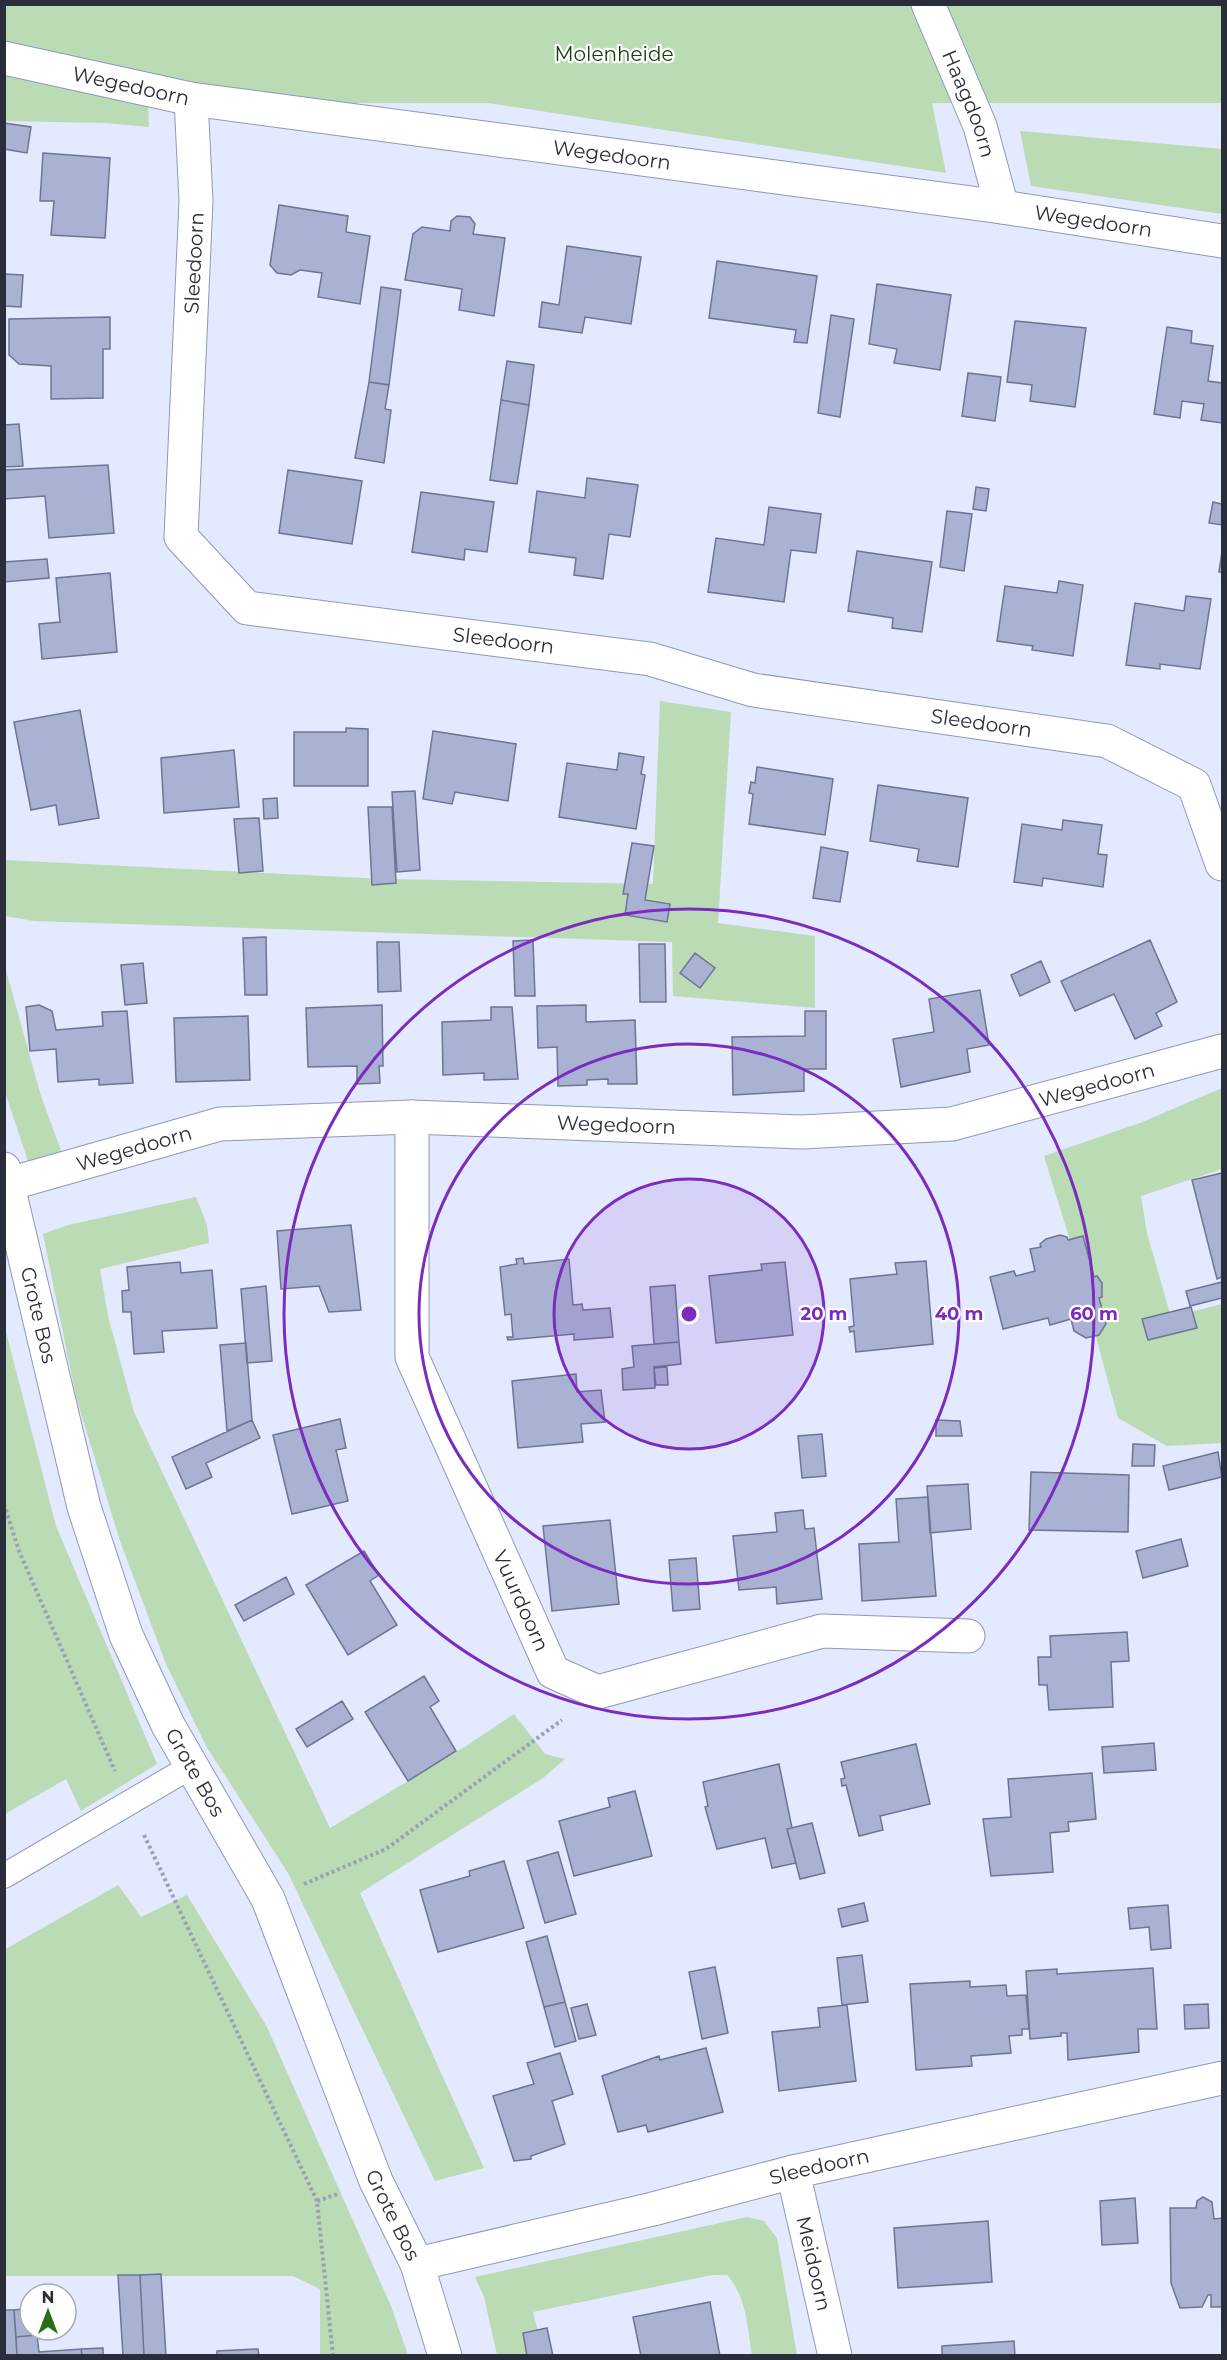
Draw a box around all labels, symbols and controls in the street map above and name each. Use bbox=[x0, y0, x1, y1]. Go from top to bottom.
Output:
park label: Molenheide bbox=[554, 42, 674, 66]
street label: Haagdoorn bbox=[937, 46, 1000, 160]
street label: Wegedoorn bbox=[70, 61, 192, 110]
street label: Wegedoorn bbox=[551, 135, 672, 175]
street label: Wegedoorn bbox=[1033, 200, 1154, 242]
street label: Sleedoorn bbox=[179, 212, 209, 314]
street label: Sleedoorn bbox=[451, 622, 556, 659]
street label: Sleedoorn bbox=[929, 704, 1034, 742]
street label: Wegedoorn bbox=[1036, 1058, 1157, 1112]
street label: Wegedoorn bbox=[556, 1111, 676, 1139]
street label: Wegedoorn bbox=[73, 1121, 195, 1176]
street label: Grote Bos bbox=[16, 1264, 62, 1366]
text: 20 m bbox=[801, 1303, 847, 1325]
text: 40 m bbox=[935, 1303, 983, 1325]
text: 60 m bbox=[1070, 1303, 1118, 1325]
centre of rings bbox=[679, 1304, 699, 1324]
street label: Vuurdoorn bbox=[488, 1546, 554, 1655]
street label: Grote Bos bbox=[160, 1724, 230, 1821]
street label: Sleedoorn bbox=[767, 2144, 872, 2190]
street label: Grote Bos bbox=[361, 2166, 425, 2265]
street label: Meidoorn bbox=[791, 2214, 836, 2313]
north arrow bbox=[18, 2282, 78, 2342]
text: N bbox=[42, 2288, 54, 2307]

